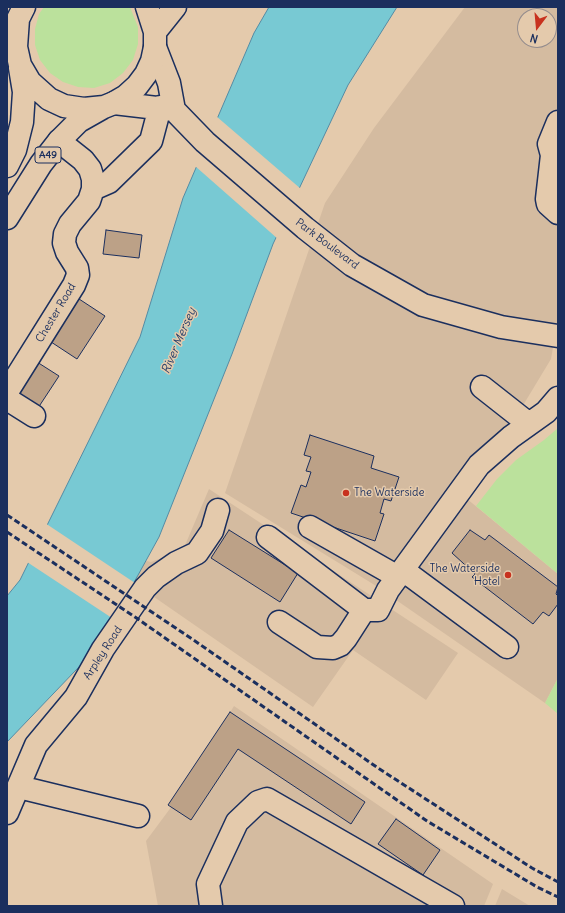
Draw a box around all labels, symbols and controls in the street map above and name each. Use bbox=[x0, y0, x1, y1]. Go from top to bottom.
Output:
north arrow bbox=[517, 8, 557, 48]
text: N bbox=[528, 31, 540, 46]
road number: A49 bbox=[35, 147, 61, 163]
street label: Park Boulevard bbox=[293, 216, 361, 272]
street label: Chester Road bbox=[33, 281, 79, 345]
water label: River Mersey bbox=[159, 306, 199, 376]
place label: The Waterside bbox=[354, 486, 424, 500]
marker: The Waterside bbox=[341, 488, 351, 498]
place label: The Waterside Hotel bbox=[430, 562, 500, 588]
marker: The Waterside Hotel bbox=[503, 570, 513, 580]
street label: Arpley Road bbox=[81, 624, 125, 682]

